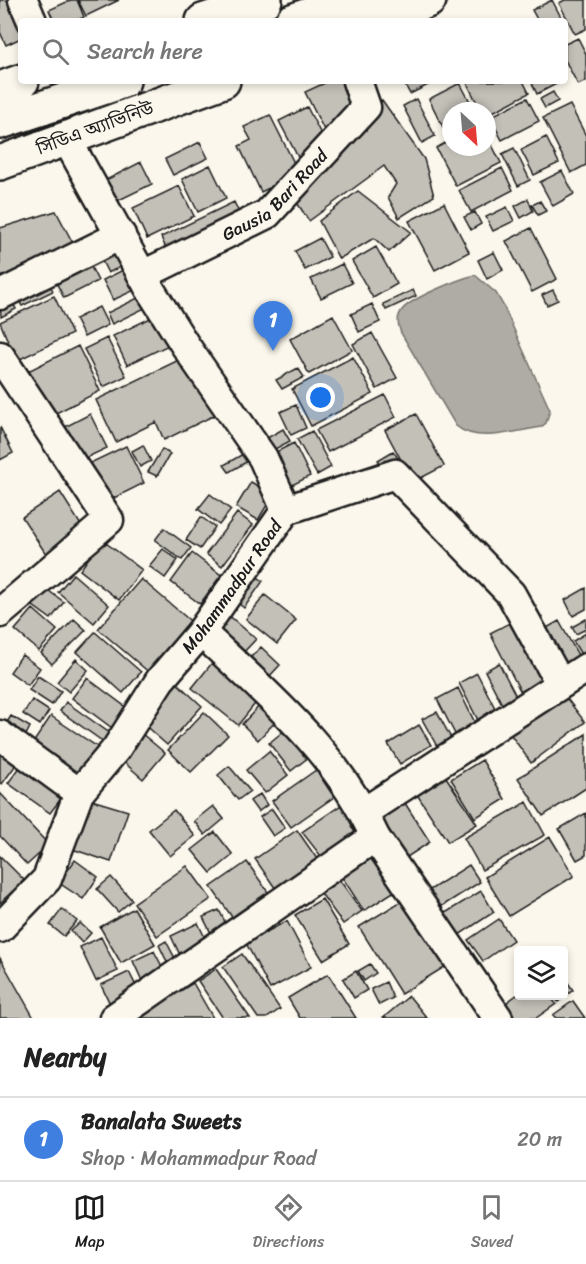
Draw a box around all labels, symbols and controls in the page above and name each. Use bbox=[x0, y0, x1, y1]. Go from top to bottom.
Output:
search box bbox=[18, 18, 568, 84]
text: Search here bbox=[87, 32, 203, 71]
icon: search bbox=[39, 35, 72, 68]
street label: সিডিএ অ্যাভিনিউ bbox=[31, 92, 158, 164]
north arrow bbox=[442, 102, 496, 156]
street label: Gausia Bari Road bbox=[216, 140, 337, 250]
pin: 1 bbox=[254, 302, 292, 351]
your location bbox=[306, 383, 335, 412]
street label: Mohammadpur Road bbox=[173, 512, 292, 661]
map controls bbox=[514, 946, 568, 1000]
button: layers bbox=[514, 946, 568, 1000]
text: Nearby bbox=[24, 1034, 106, 1080]
text: Banalata Sweets bbox=[81, 1102, 241, 1141]
text: 1 bbox=[39, 1122, 48, 1157]
text: 20 m bbox=[517, 1122, 562, 1157]
text: Shop · Mohammadpur Road bbox=[81, 1141, 316, 1176]
tab: Map bbox=[73, 1191, 106, 1256]
tab: Directions bbox=[253, 1191, 324, 1256]
tab: Saved bbox=[471, 1191, 513, 1256]

